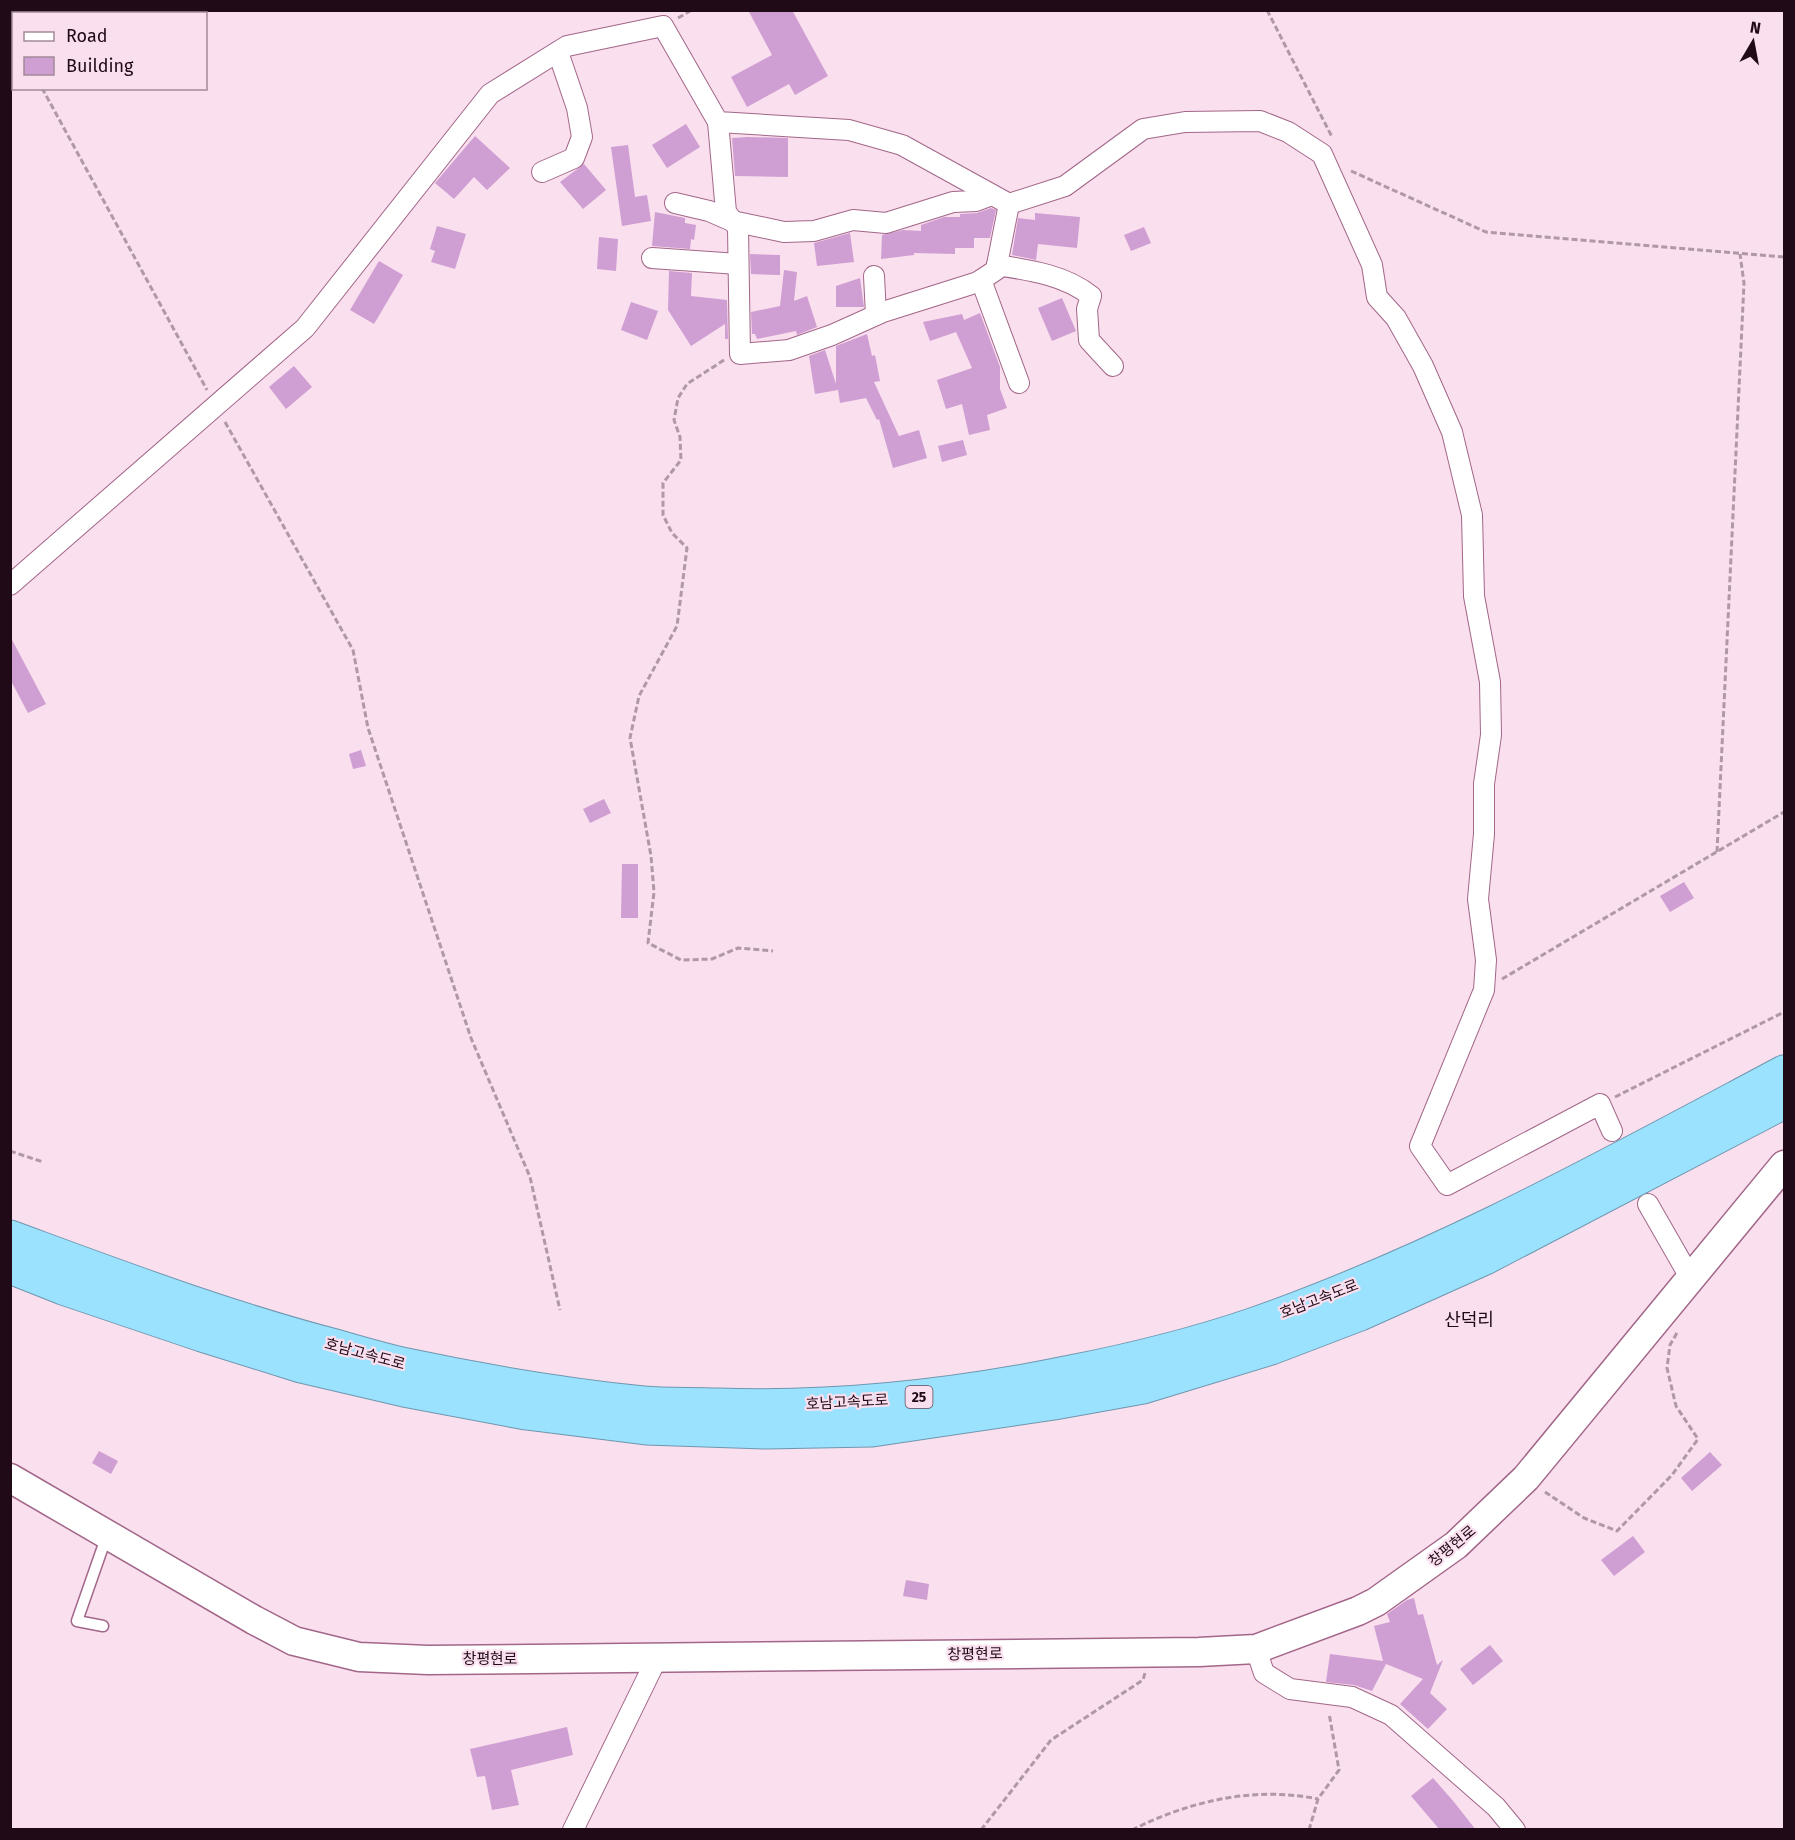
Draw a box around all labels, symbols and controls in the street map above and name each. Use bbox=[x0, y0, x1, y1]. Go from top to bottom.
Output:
legend bbox=[12, 12, 207, 90]
north arrow bbox=[1723, 12, 1783, 72]
text: N bbox=[1749, 17, 1762, 38]
text: Road bbox=[66, 25, 108, 47]
text: Building bbox=[66, 55, 134, 77]
street label: 호남고속도로 bbox=[1277, 1276, 1361, 1322]
district label: 산덕리 bbox=[1444, 1309, 1494, 1331]
street label: 호남고속도로 bbox=[323, 1335, 407, 1373]
road number: 25 bbox=[906, 1386, 932, 1408]
street label: 호남고속도로 bbox=[805, 1391, 889, 1413]
street label: 창평현로 bbox=[1425, 1522, 1479, 1570]
street label: 창평현로 bbox=[947, 1645, 1003, 1663]
street label: 창평현로 bbox=[462, 1650, 518, 1668]

